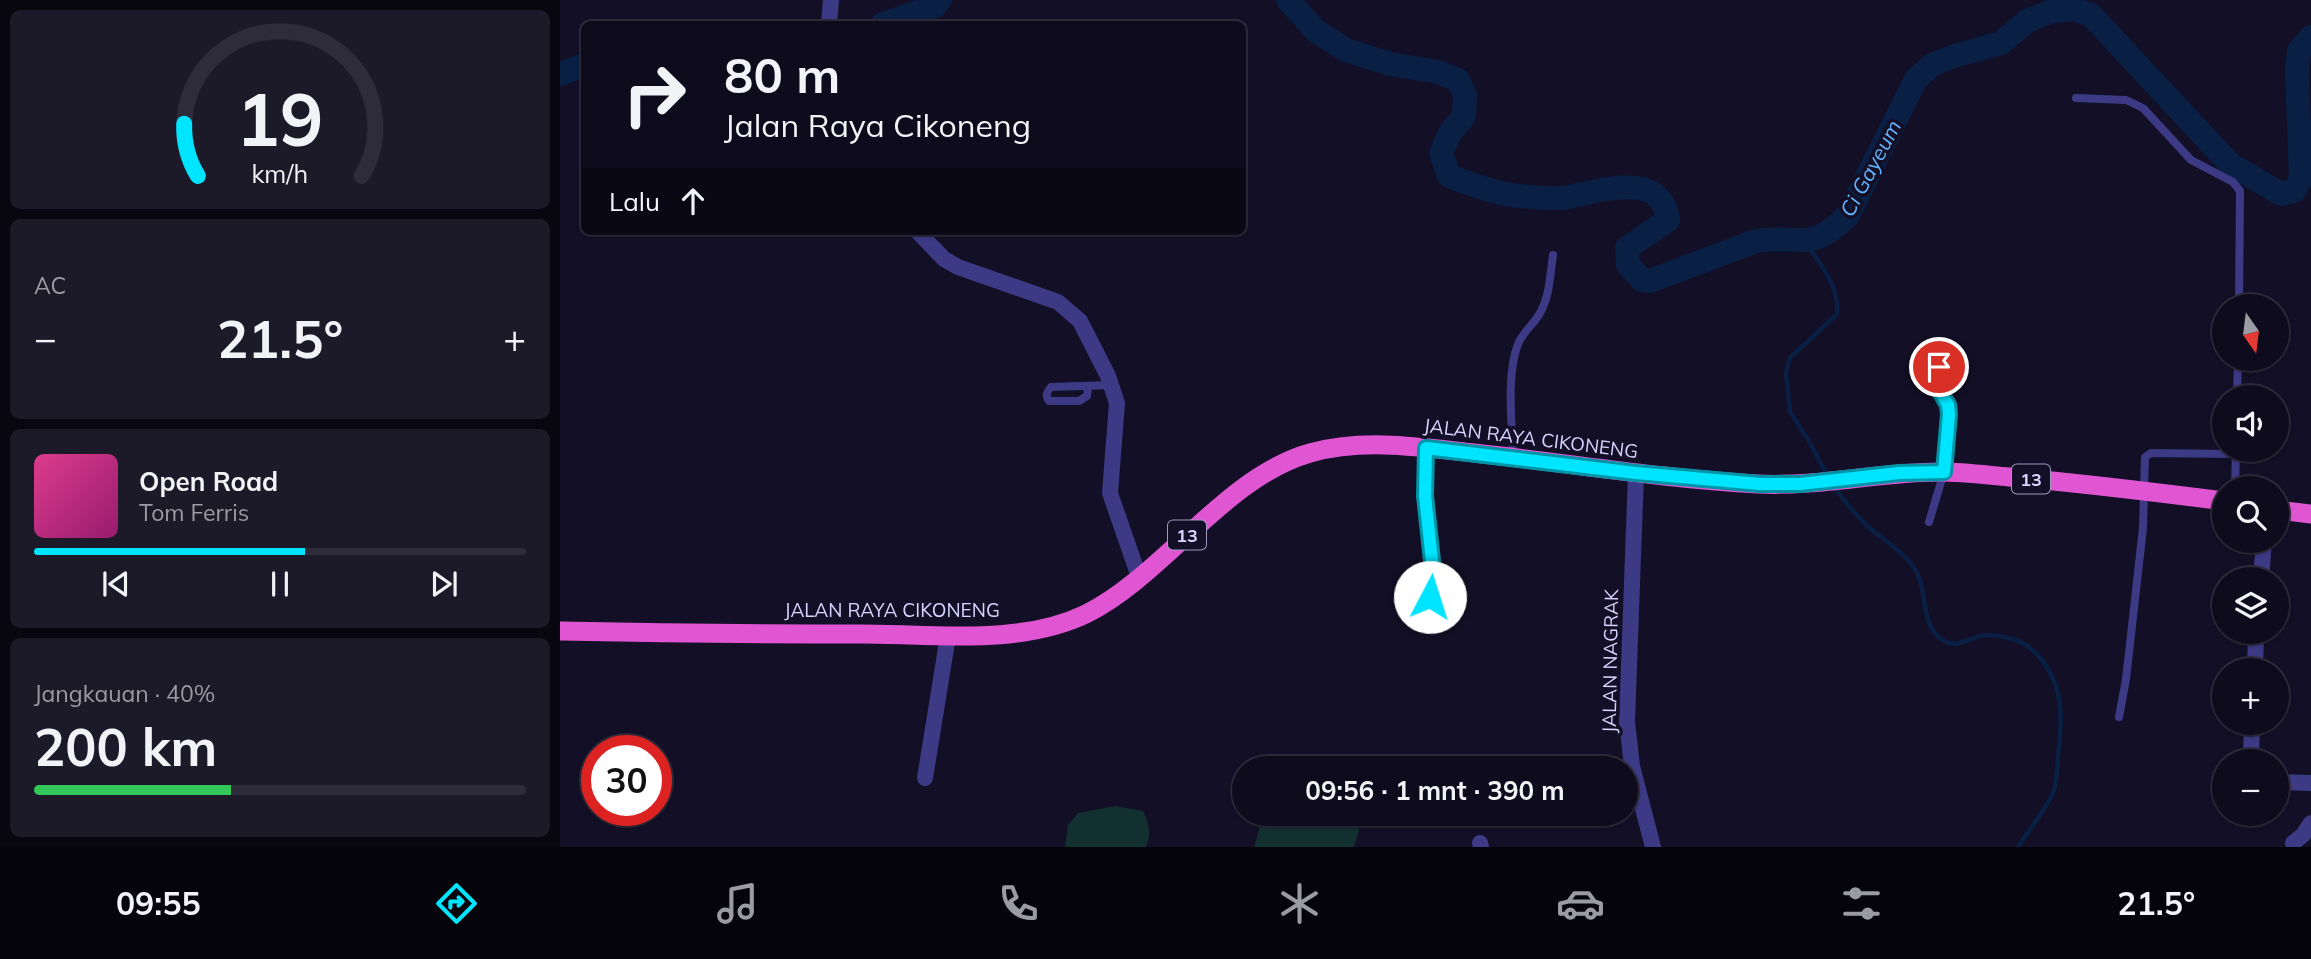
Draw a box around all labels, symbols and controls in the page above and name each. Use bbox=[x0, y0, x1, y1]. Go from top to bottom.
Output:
text: 80 m bbox=[724, 44, 840, 105]
icon: right bbox=[609, 49, 700, 140]
text: 19 bbox=[236, 73, 324, 164]
text: Jalan Raya Cikoneng bbox=[724, 105, 1031, 145]
water label: Ci Gayeum bbox=[1834, 115, 1906, 221]
text: km/h bbox=[252, 157, 308, 188]
icon: ahead bbox=[674, 182, 712, 220]
text: Lalu bbox=[609, 185, 660, 218]
text: AC bbox=[34, 271, 66, 300]
north arrow bbox=[2212, 294, 2289, 371]
map controls bbox=[2212, 294, 2289, 826]
text: 21.5° bbox=[217, 306, 343, 371]
text: − bbox=[34, 314, 57, 362]
text: + bbox=[503, 314, 526, 362]
pin bbox=[1909, 337, 1969, 397]
icon: arrive bbox=[1920, 348, 1958, 386]
button: sound bbox=[2212, 385, 2289, 462]
street label: JALAN RAYA CIKONENG bbox=[1422, 413, 1640, 463]
road number: 13 bbox=[2012, 464, 2050, 494]
text: Open Road bbox=[139, 465, 278, 498]
button: search bbox=[2212, 476, 2289, 553]
text: Tom Ferris bbox=[139, 498, 249, 527]
road number: 13 bbox=[1168, 520, 1206, 550]
position arrow bbox=[1393, 560, 1467, 634]
icon: previous bbox=[97, 565, 135, 603]
icon: pause bbox=[261, 565, 299, 603]
icon: next bbox=[425, 565, 463, 603]
button: layers bbox=[2212, 567, 2289, 644]
street label: JALAN NAGRAK bbox=[1597, 588, 1623, 733]
street label: JALAN RAYA CIKONENG bbox=[784, 598, 1000, 622]
button: + bbox=[2212, 658, 2289, 735]
text: Jangkauan · 40% bbox=[34, 679, 215, 708]
text: 200 km bbox=[34, 714, 217, 779]
speed limit sign: 30 bbox=[581, 735, 672, 826]
button: − bbox=[2212, 749, 2289, 826]
text: 09:56 · 1 mnt · 390 m bbox=[1305, 774, 1565, 807]
icon: directions bbox=[432, 879, 481, 928]
icon: music bbox=[713, 879, 762, 928]
icon: phone bbox=[994, 879, 1043, 928]
icon: climate bbox=[1275, 879, 1324, 928]
icon: car bbox=[1556, 879, 1605, 928]
icon: filters bbox=[1837, 879, 1886, 928]
text: 09:55 bbox=[116, 883, 201, 923]
text: 21.5° bbox=[2117, 883, 2195, 923]

